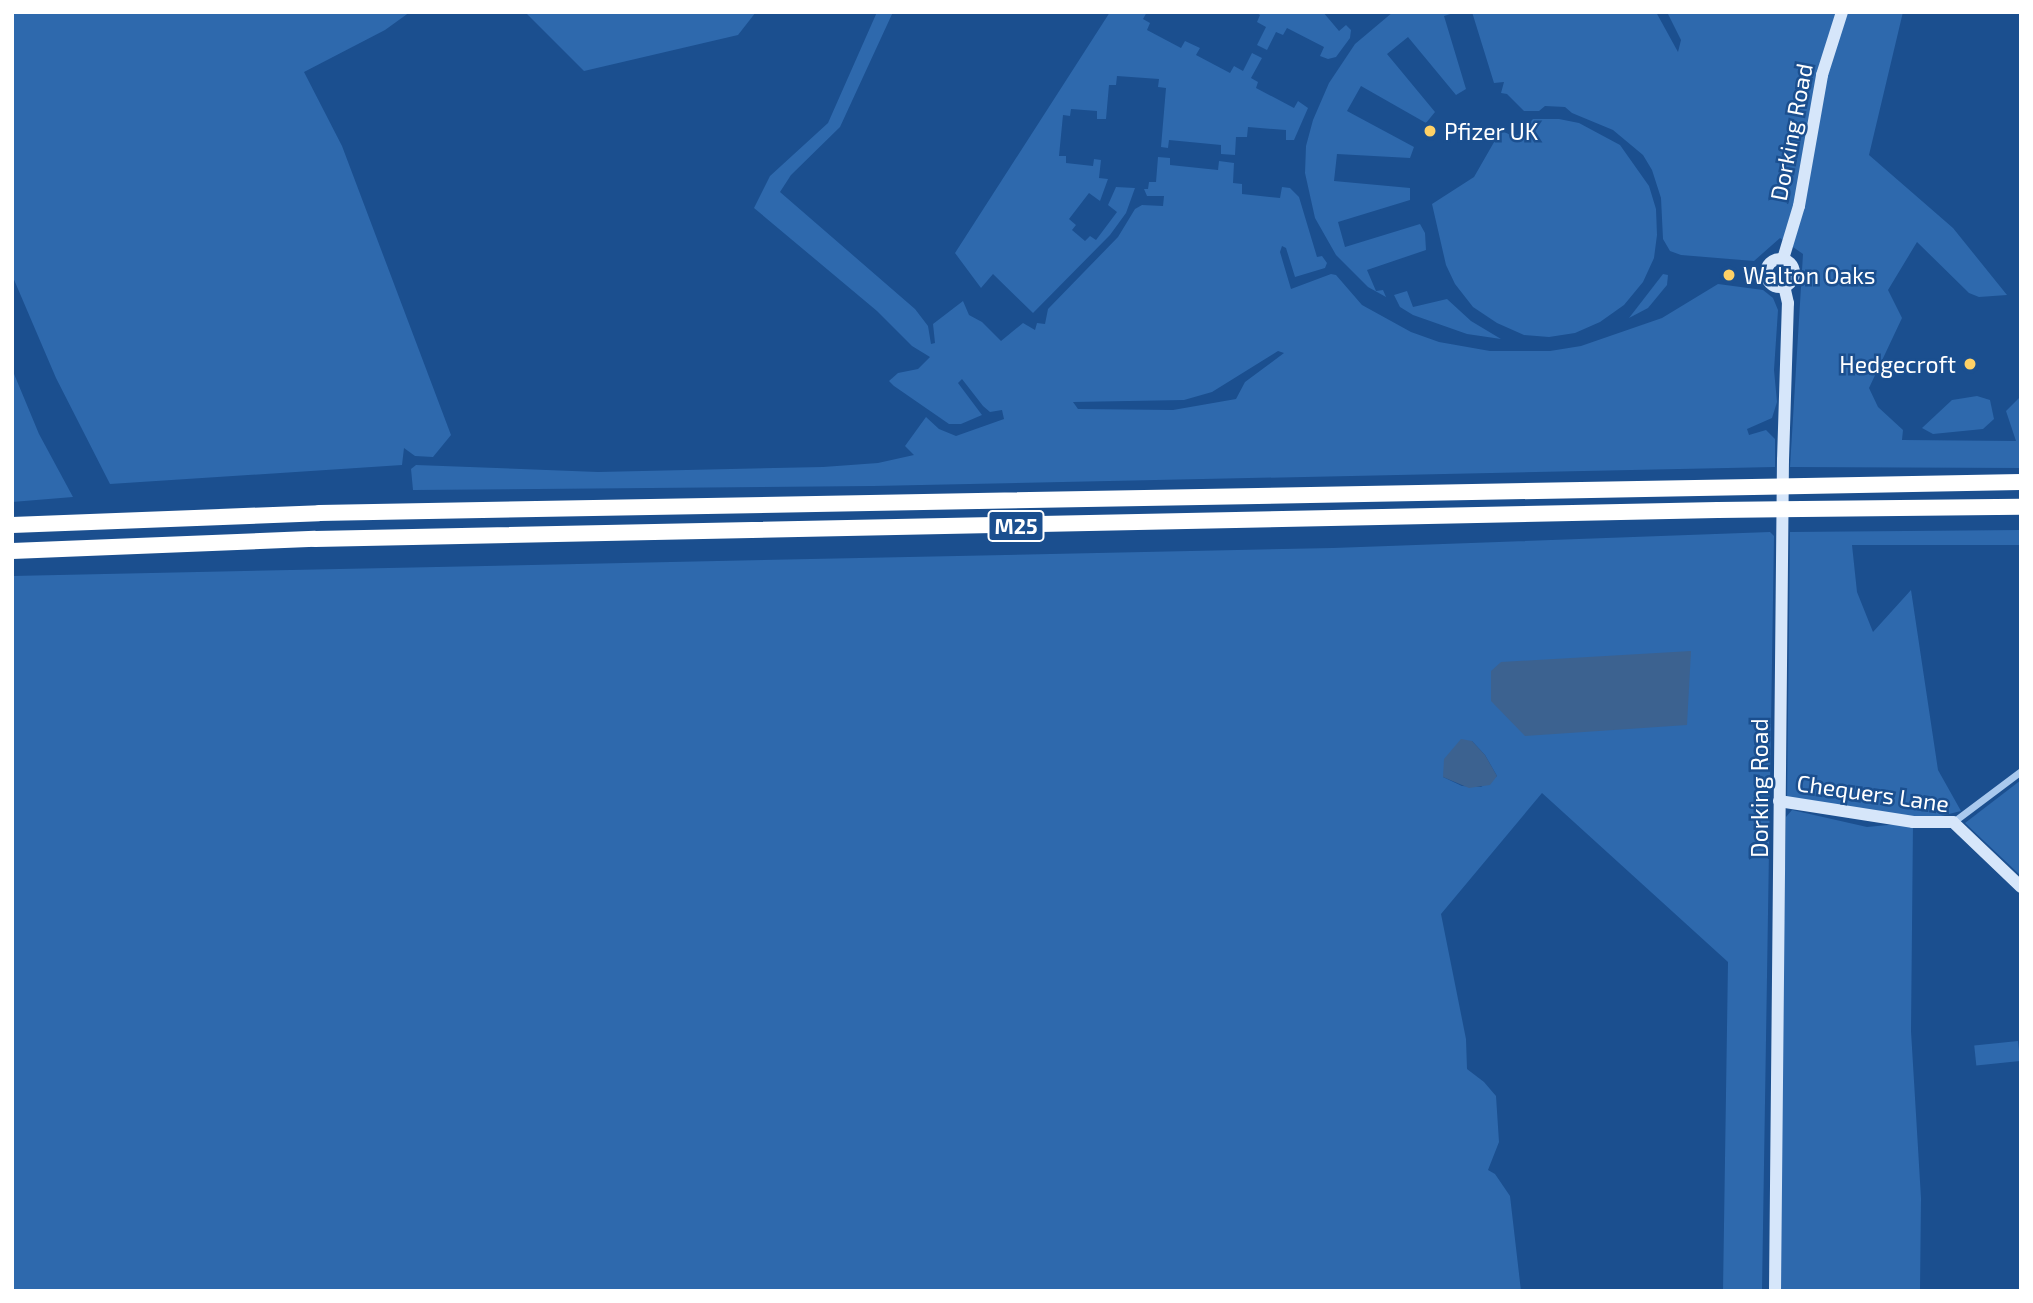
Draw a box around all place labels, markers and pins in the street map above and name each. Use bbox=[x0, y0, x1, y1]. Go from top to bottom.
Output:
place label: Pfizer UK bbox=[1444, 117, 1539, 145]
marker: Pfizer UK bbox=[1422, 123, 1438, 139]
place label: Walton Oaks bbox=[1743, 261, 1876, 289]
marker: Walton Oaks bbox=[1721, 267, 1737, 283]
place label: Hedgecroft bbox=[1839, 350, 1956, 378]
marker: Hedgecroft bbox=[1962, 356, 1978, 372]

